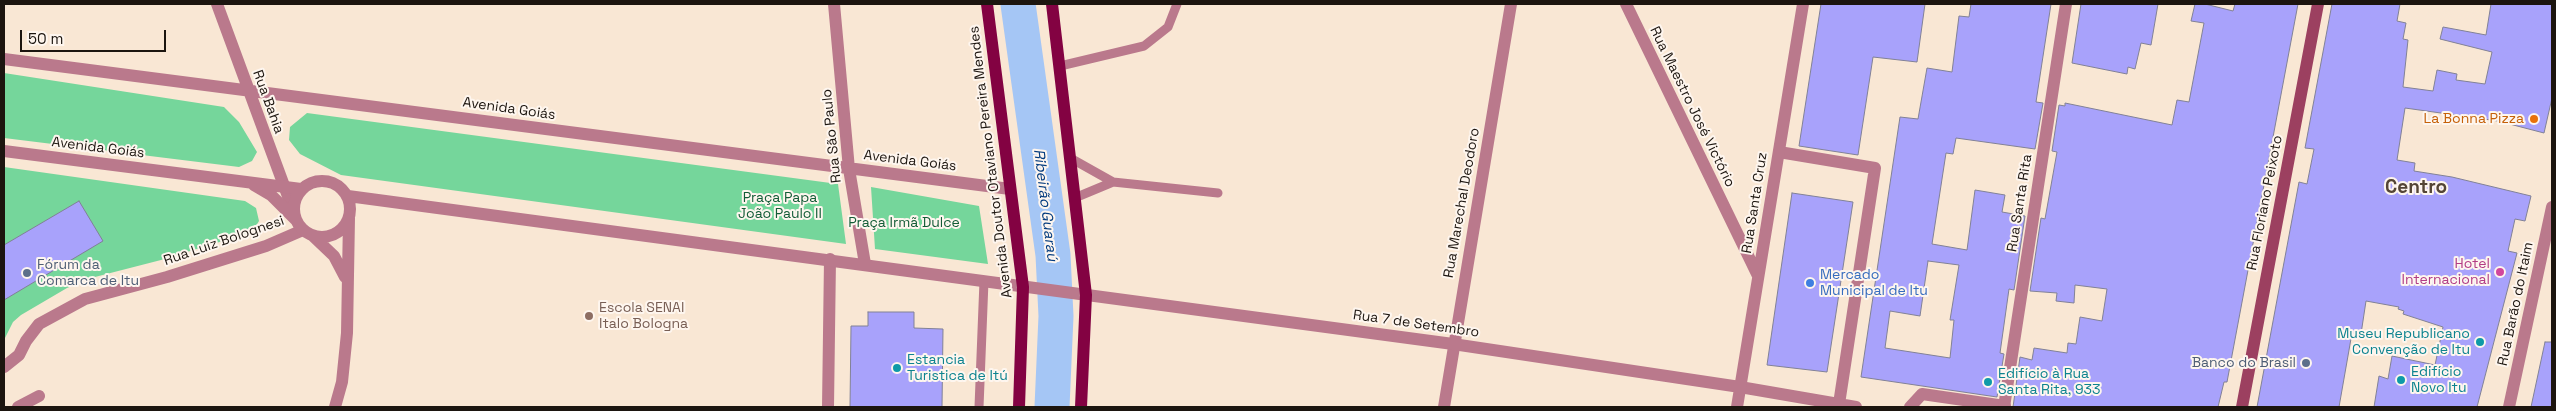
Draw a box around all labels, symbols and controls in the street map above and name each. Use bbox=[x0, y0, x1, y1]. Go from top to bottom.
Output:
scale bar bbox=[22, 20, 169, 52]
street label: Rua Maestro José Victório bbox=[1646, 24, 1738, 190]
street label: Avenida Doutor Otaviano Pereira Mendes bbox=[966, 25, 1016, 299]
text: 50 m bbox=[28, 29, 63, 48]
street label: Rua Bahia bbox=[249, 68, 287, 136]
street label: Rua São Paulo bbox=[819, 88, 845, 184]
street label: Avenida Goiás bbox=[462, 94, 556, 124]
place label: La Bonna Pizza bbox=[2424, 111, 2524, 127]
marker: La Bonna Pizza bbox=[2528, 113, 2540, 125]
street label: Rua Marechal Deodoro bbox=[1441, 127, 1483, 279]
street label: Avenida Goiás bbox=[51, 134, 145, 162]
street label: Rua Floriano Peixoto bbox=[2244, 134, 2286, 272]
street label: Avenida Goiás bbox=[863, 147, 957, 175]
water label: Ribeirão Guaraú bbox=[1029, 148, 1061, 262]
street label: Rua Santa Cruz bbox=[1739, 151, 1771, 255]
street label: Rua Santa Rita bbox=[2004, 153, 2036, 253]
district label: Centro bbox=[2385, 177, 2447, 199]
park label: Praça Papa João Paulo II bbox=[738, 190, 822, 222]
street label: Rua Luiz Bolognesi bbox=[162, 213, 286, 269]
park label: Praça Irmã Dulce bbox=[848, 215, 960, 231]
street label: Rua Barão do Itaim bbox=[2495, 241, 2537, 367]
place label: Hotel Internacional bbox=[2401, 256, 2490, 288]
place label: Fórum da Comarca de Itu bbox=[37, 257, 139, 290]
marker: Hotel Internacional bbox=[2494, 266, 2506, 278]
marker: Fórum da Comarca de Itu bbox=[21, 267, 33, 279]
place label: Mercado Municipal de Itu bbox=[1820, 267, 1928, 300]
marker: Mercado Municipal de Itu bbox=[1804, 277, 1816, 289]
place label: Escola SENAI Italo Bologna bbox=[599, 300, 688, 332]
street label: Rua 7 de Setembro bbox=[1352, 307, 1480, 341]
marker: Escola SENAI Italo Bologna bbox=[583, 310, 595, 322]
place label: Museu Republicano Convenção de Itu bbox=[2337, 326, 2470, 358]
marker: Museu Republicano Convenção de Itu bbox=[2474, 336, 2486, 348]
place label: Estancia Turistica de Itú bbox=[907, 352, 1008, 384]
place label: Banco do Brasil bbox=[2192, 355, 2296, 371]
marker: Banco do Brasil bbox=[2300, 357, 2312, 369]
marker: Estancia Turistica de Itú bbox=[891, 362, 903, 374]
place label: Edifício Novo Itu bbox=[2411, 364, 2467, 397]
place label: Edifício à Rua Santa Rita, 933 bbox=[1998, 366, 2100, 398]
marker: Edifício Novo Itu bbox=[2395, 374, 2407, 386]
marker: Edifício à Rua Santa Rita, 933 bbox=[1982, 376, 1994, 388]

